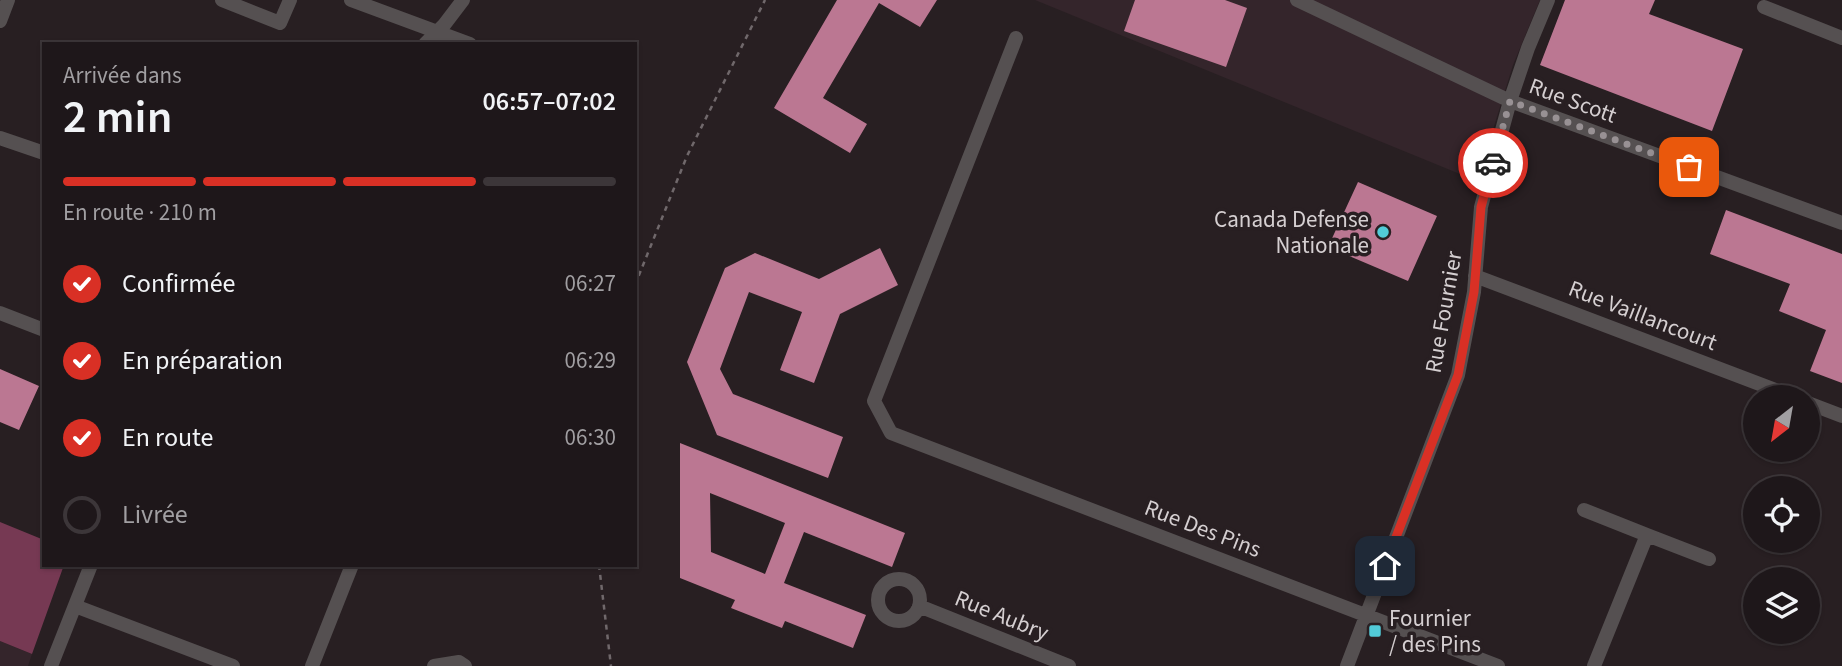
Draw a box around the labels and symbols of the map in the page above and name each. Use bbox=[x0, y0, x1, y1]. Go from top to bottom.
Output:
street label: Rue Scott bbox=[1524, 69, 1621, 132]
courier bbox=[1458, 128, 1528, 198]
pin bbox=[1659, 137, 1719, 197]
place label: Canada Defense Nationale bbox=[1214, 203, 1369, 262]
marker: Canada Defense Nationale bbox=[1375, 224, 1391, 240]
street label: Rue Fournier bbox=[1417, 248, 1471, 376]
street label: Rue Vaillancourt bbox=[1564, 272, 1722, 359]
north arrow bbox=[1743, 385, 1820, 462]
street label: Rue Des Pins bbox=[1140, 491, 1266, 566]
pin bbox=[1355, 536, 1415, 596]
street label: Rue Aubry bbox=[950, 582, 1054, 649]
place label: Fournier / des Pins bbox=[1389, 602, 1481, 661]
marker: Fournier / des Pins bbox=[1367, 623, 1383, 639]

